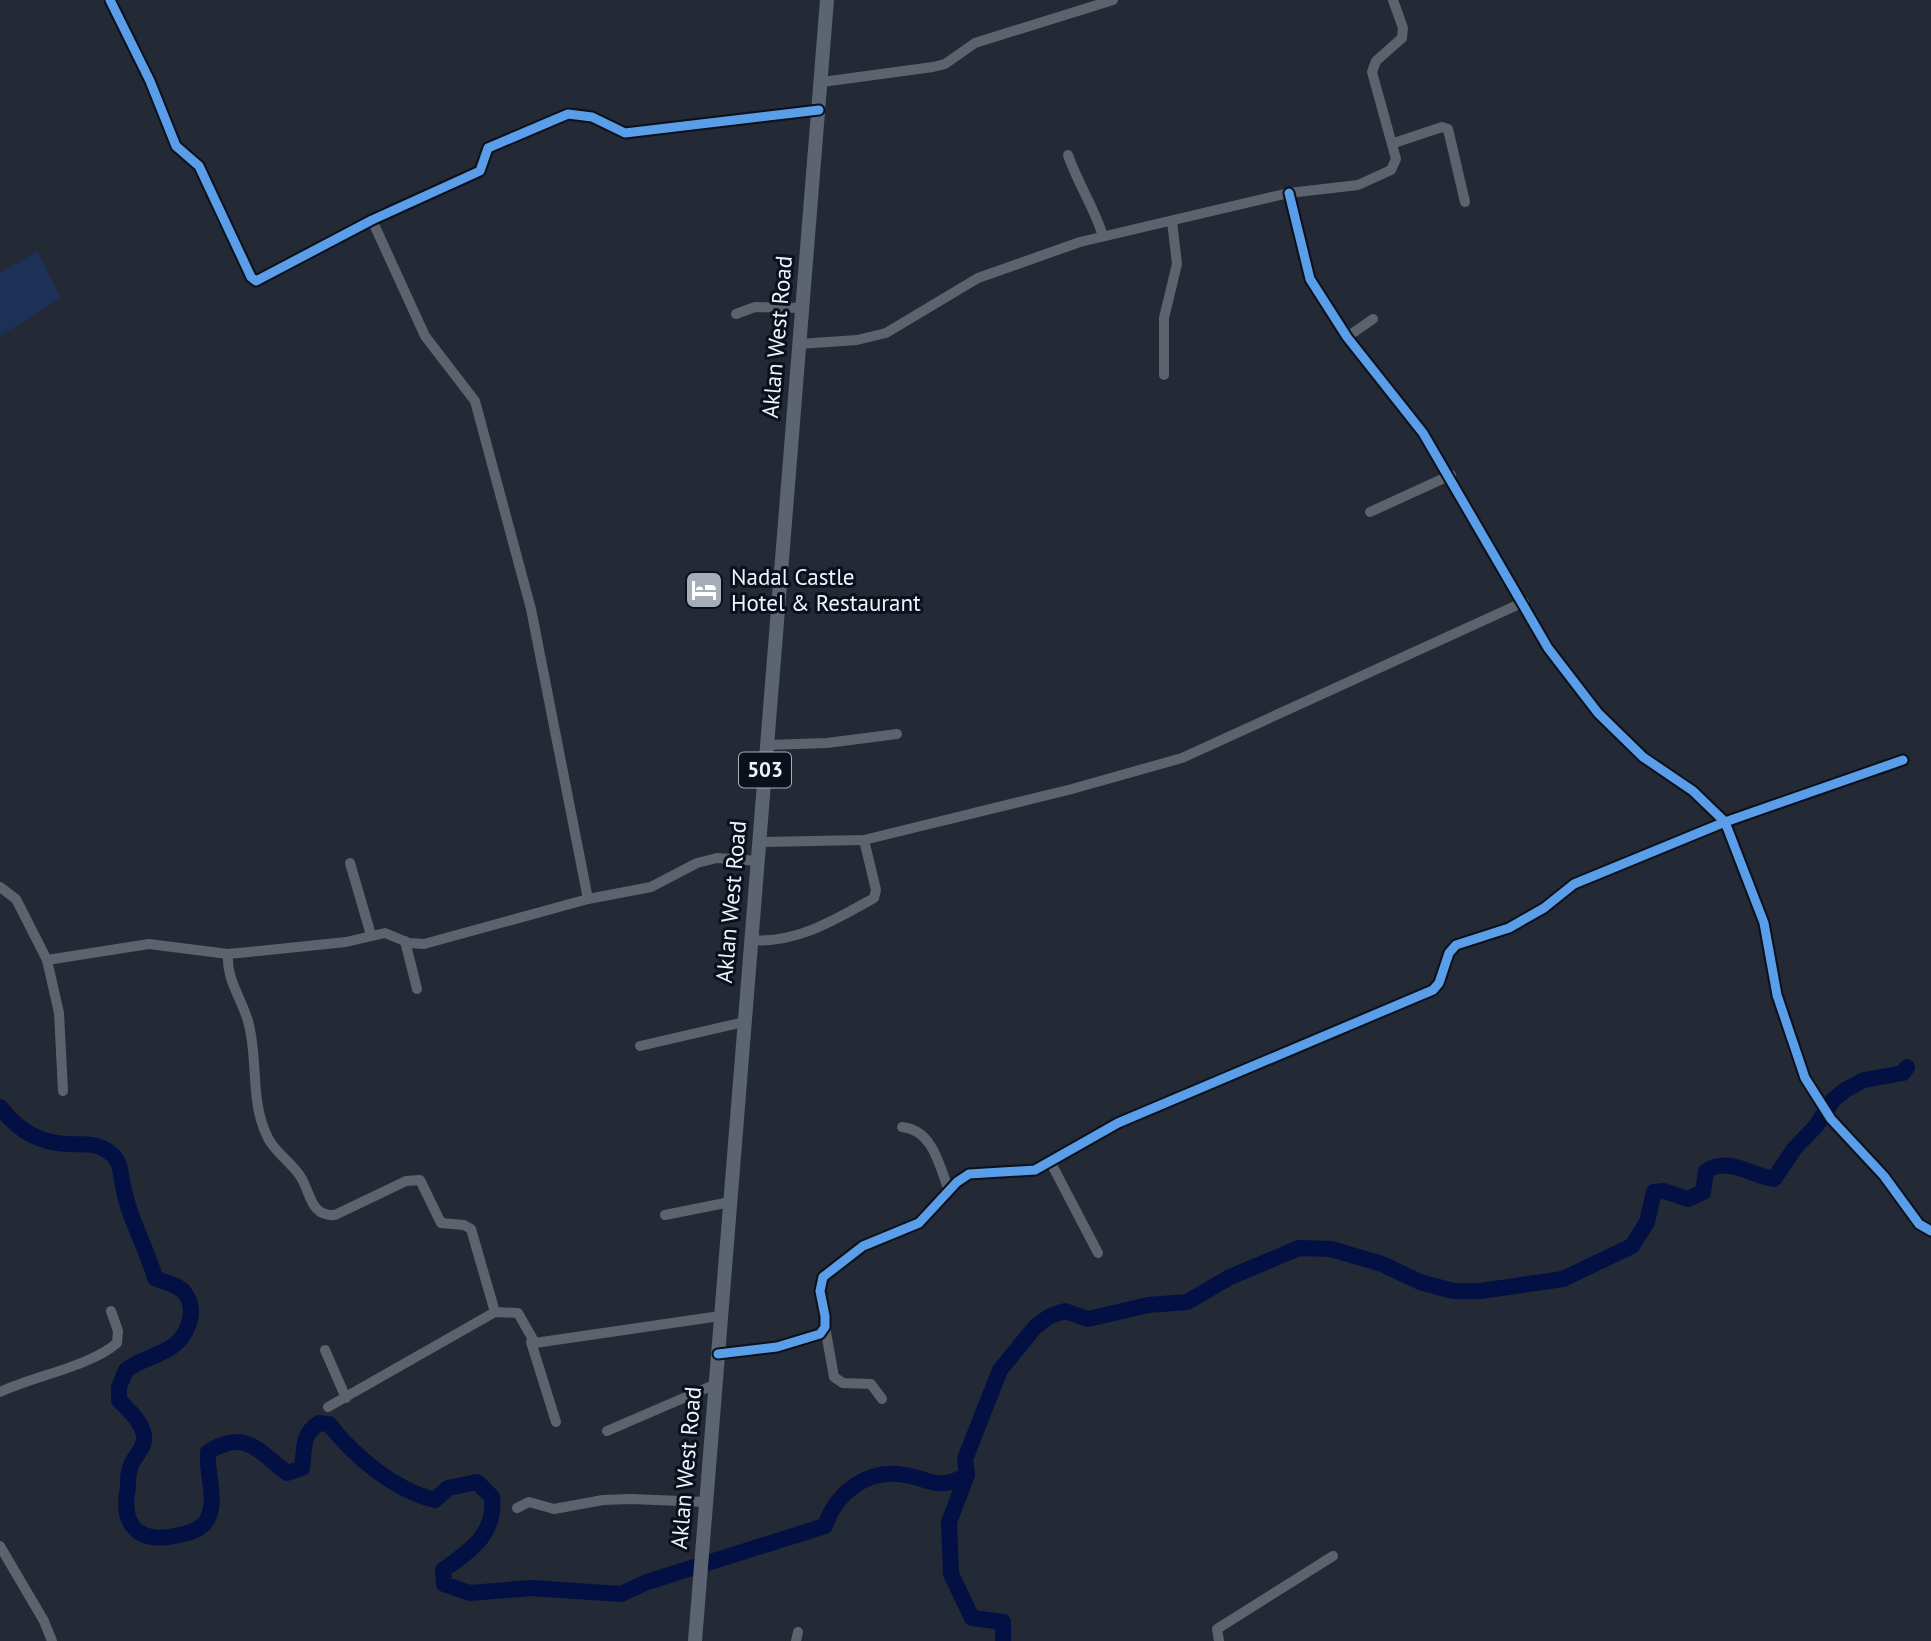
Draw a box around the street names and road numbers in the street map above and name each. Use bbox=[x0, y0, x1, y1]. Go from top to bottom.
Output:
street label: Aklan West Road bbox=[755, 255, 798, 419]
road number: 503 bbox=[739, 752, 791, 788]
street label: Aklan West Road bbox=[709, 820, 752, 984]
street label: Aklan West Road bbox=[664, 1386, 707, 1550]

